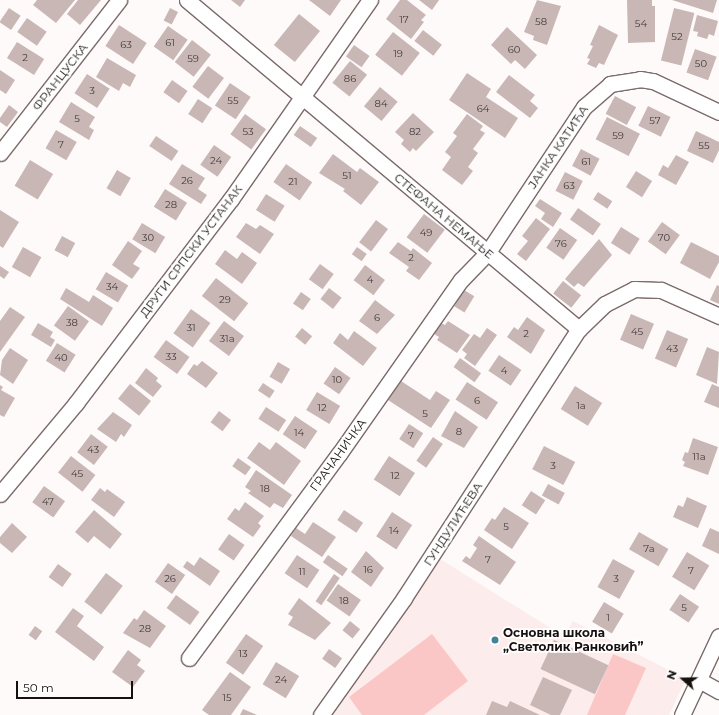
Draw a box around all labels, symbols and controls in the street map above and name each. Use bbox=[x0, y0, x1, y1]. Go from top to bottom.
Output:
house number: 17 bbox=[399, 14, 409, 26]
house number: 58 bbox=[535, 16, 547, 28]
house number: 54 bbox=[635, 18, 647, 30]
house number: 52 bbox=[671, 31, 683, 43]
house number: 61 bbox=[165, 37, 175, 49]
house number: 63 bbox=[120, 39, 132, 51]
street label: ФРАНЦУСКА bbox=[29, 41, 91, 113]
house number: 60 bbox=[508, 44, 520, 56]
house number: 19 bbox=[393, 48, 403, 60]
house number: 2 bbox=[22, 52, 28, 64]
house number: 59 bbox=[187, 53, 199, 65]
house number: 50 bbox=[695, 58, 707, 70]
house number: 86 bbox=[344, 73, 356, 85]
house number: 3 bbox=[89, 85, 95, 97]
house number: 55 bbox=[227, 95, 239, 107]
house number: 84 bbox=[375, 98, 387, 110]
house number: 64 bbox=[477, 103, 489, 115]
street label: ЈАНКА КАТИЋА bbox=[525, 103, 591, 191]
house number: 5 bbox=[74, 113, 80, 125]
house number: 57 bbox=[649, 115, 661, 127]
house number: 53 bbox=[242, 126, 254, 138]
house number: 82 bbox=[409, 126, 421, 138]
house number: 59 bbox=[612, 130, 624, 142]
house number: 7 bbox=[58, 139, 64, 151]
house number: 55 bbox=[698, 140, 710, 152]
house number: 24 bbox=[210, 155, 222, 167]
house number: 61 bbox=[581, 156, 591, 168]
house number: 51 bbox=[342, 170, 352, 182]
street label: СТЕФАНА НЕМАЊЕ bbox=[391, 170, 497, 262]
house number: 26 bbox=[181, 175, 193, 187]
house number: 21 bbox=[288, 176, 298, 188]
house number: 63 bbox=[563, 180, 575, 192]
street label: ДРУГИ СРПСКИ УСТАНАК bbox=[137, 182, 245, 320]
house number: 28 bbox=[165, 199, 177, 211]
house number: 49 bbox=[420, 227, 432, 239]
house number: 30 bbox=[142, 232, 154, 244]
house number: 70 bbox=[658, 232, 670, 244]
house number: 76 bbox=[555, 238, 567, 250]
house number: 2 bbox=[408, 252, 414, 264]
house number: 4 bbox=[367, 274, 373, 286]
house number: 34 bbox=[106, 281, 118, 293]
house number: 29 bbox=[219, 294, 231, 306]
house number: 6 bbox=[374, 312, 380, 324]
house number: 38 bbox=[66, 317, 78, 329]
house number: 31 bbox=[186, 322, 196, 334]
house number: 45 bbox=[631, 326, 643, 338]
house number: 2 bbox=[523, 328, 529, 340]
house number: 31a bbox=[219, 333, 235, 345]
house number: 43 bbox=[666, 343, 678, 355]
house number: 33 bbox=[165, 351, 177, 363]
house number: 40 bbox=[54, 352, 68, 364]
house number: 4 bbox=[501, 365, 507, 377]
house number: 10 bbox=[332, 374, 342, 386]
house number: 6 bbox=[474, 395, 480, 407]
house number: 1a bbox=[576, 400, 586, 412]
house number: 12 bbox=[317, 402, 327, 414]
house number: 5 bbox=[422, 408, 428, 420]
street label: ГРАЧАНИЧКА bbox=[307, 416, 369, 494]
house number: 8 bbox=[456, 426, 462, 438]
house number: 14 bbox=[294, 427, 304, 439]
house number: 7 bbox=[408, 430, 414, 442]
house number: 43 bbox=[87, 444, 99, 456]
house number: 11a bbox=[692, 451, 706, 463]
house number: 3 bbox=[550, 460, 556, 472]
house number: 45 bbox=[71, 468, 83, 480]
house number: 12 bbox=[390, 470, 400, 482]
street label: ГУНДУЛИЋЕВА bbox=[421, 480, 485, 568]
house number: 18 bbox=[260, 483, 270, 495]
house number: 47 bbox=[42, 496, 54, 508]
house number: 5 bbox=[503, 521, 509, 533]
house number: 14 bbox=[389, 525, 399, 537]
house number: 7a bbox=[643, 543, 655, 555]
house number: 7 bbox=[485, 554, 491, 566]
house number: 16 bbox=[363, 564, 373, 576]
house number: 7 bbox=[688, 565, 694, 577]
house number: 11 bbox=[298, 566, 306, 578]
house number: 26 bbox=[164, 573, 176, 585]
house number: 3 bbox=[613, 573, 619, 585]
house number: 18 bbox=[339, 595, 349, 607]
house number: 5 bbox=[681, 602, 687, 614]
house number: 1 bbox=[606, 612, 610, 624]
house number: 28 bbox=[139, 623, 151, 635]
place label: Основна школа „Светолик Ранковић” bbox=[503, 626, 644, 654]
marker: Основна школа „Светолик Ранковић” bbox=[490, 635, 500, 645]
house number: 13 bbox=[238, 648, 248, 660]
north arrow bbox=[663, 659, 703, 699]
text: N bbox=[664, 668, 680, 681]
scale bar bbox=[18, 673, 135, 699]
house number: 24 bbox=[275, 674, 287, 686]
text: 50 m bbox=[23, 680, 54, 695]
house number: 15 bbox=[222, 692, 232, 704]

